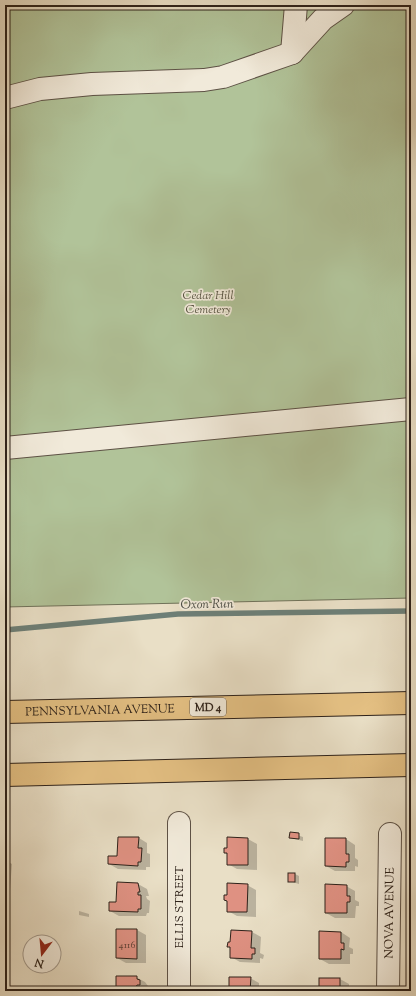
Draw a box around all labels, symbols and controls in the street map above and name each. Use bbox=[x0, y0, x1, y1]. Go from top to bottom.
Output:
park label: Cedar Hill Cemetery bbox=[182, 287, 234, 319]
water label: Oxon Run bbox=[180, 596, 234, 614]
road number: MD 4 bbox=[190, 698, 226, 716]
street label: PENNSYLVANIA AVENUE bbox=[25, 700, 176, 722]
street label: ELLIS STREET bbox=[171, 865, 189, 948]
street label: NOVA AVENUE bbox=[380, 866, 400, 959]
north arrow bbox=[22, 934, 62, 974]
house number: 4116 bbox=[119, 938, 135, 953]
text: N bbox=[33, 954, 47, 972]

